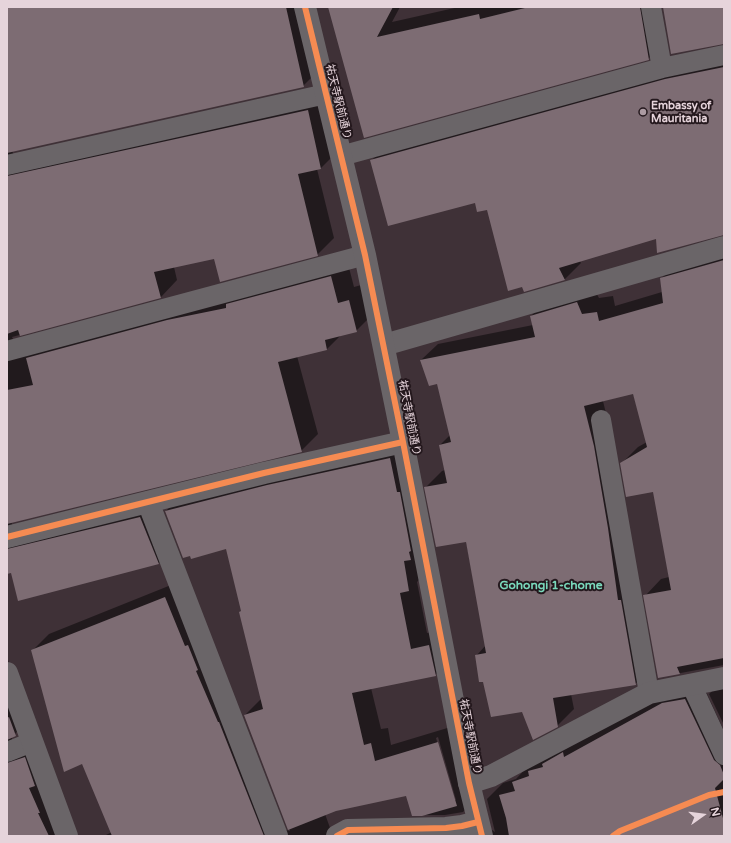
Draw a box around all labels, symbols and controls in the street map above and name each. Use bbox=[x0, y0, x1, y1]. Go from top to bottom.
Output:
street label: 祐天寺駅前通り bbox=[322, 63, 354, 141]
place label: Embassy of Mauritania bbox=[651, 99, 711, 125]
marker: Embassy of Mauritania bbox=[638, 107, 648, 117]
street label: 祐天寺駅前通り bbox=[395, 379, 423, 457]
district label: Gohongi 1-chome bbox=[499, 579, 603, 593]
street label: 祐天寺駅前通り bbox=[456, 698, 484, 776]
north arrow bbox=[683, 795, 723, 835]
text: N bbox=[708, 806, 723, 818]

